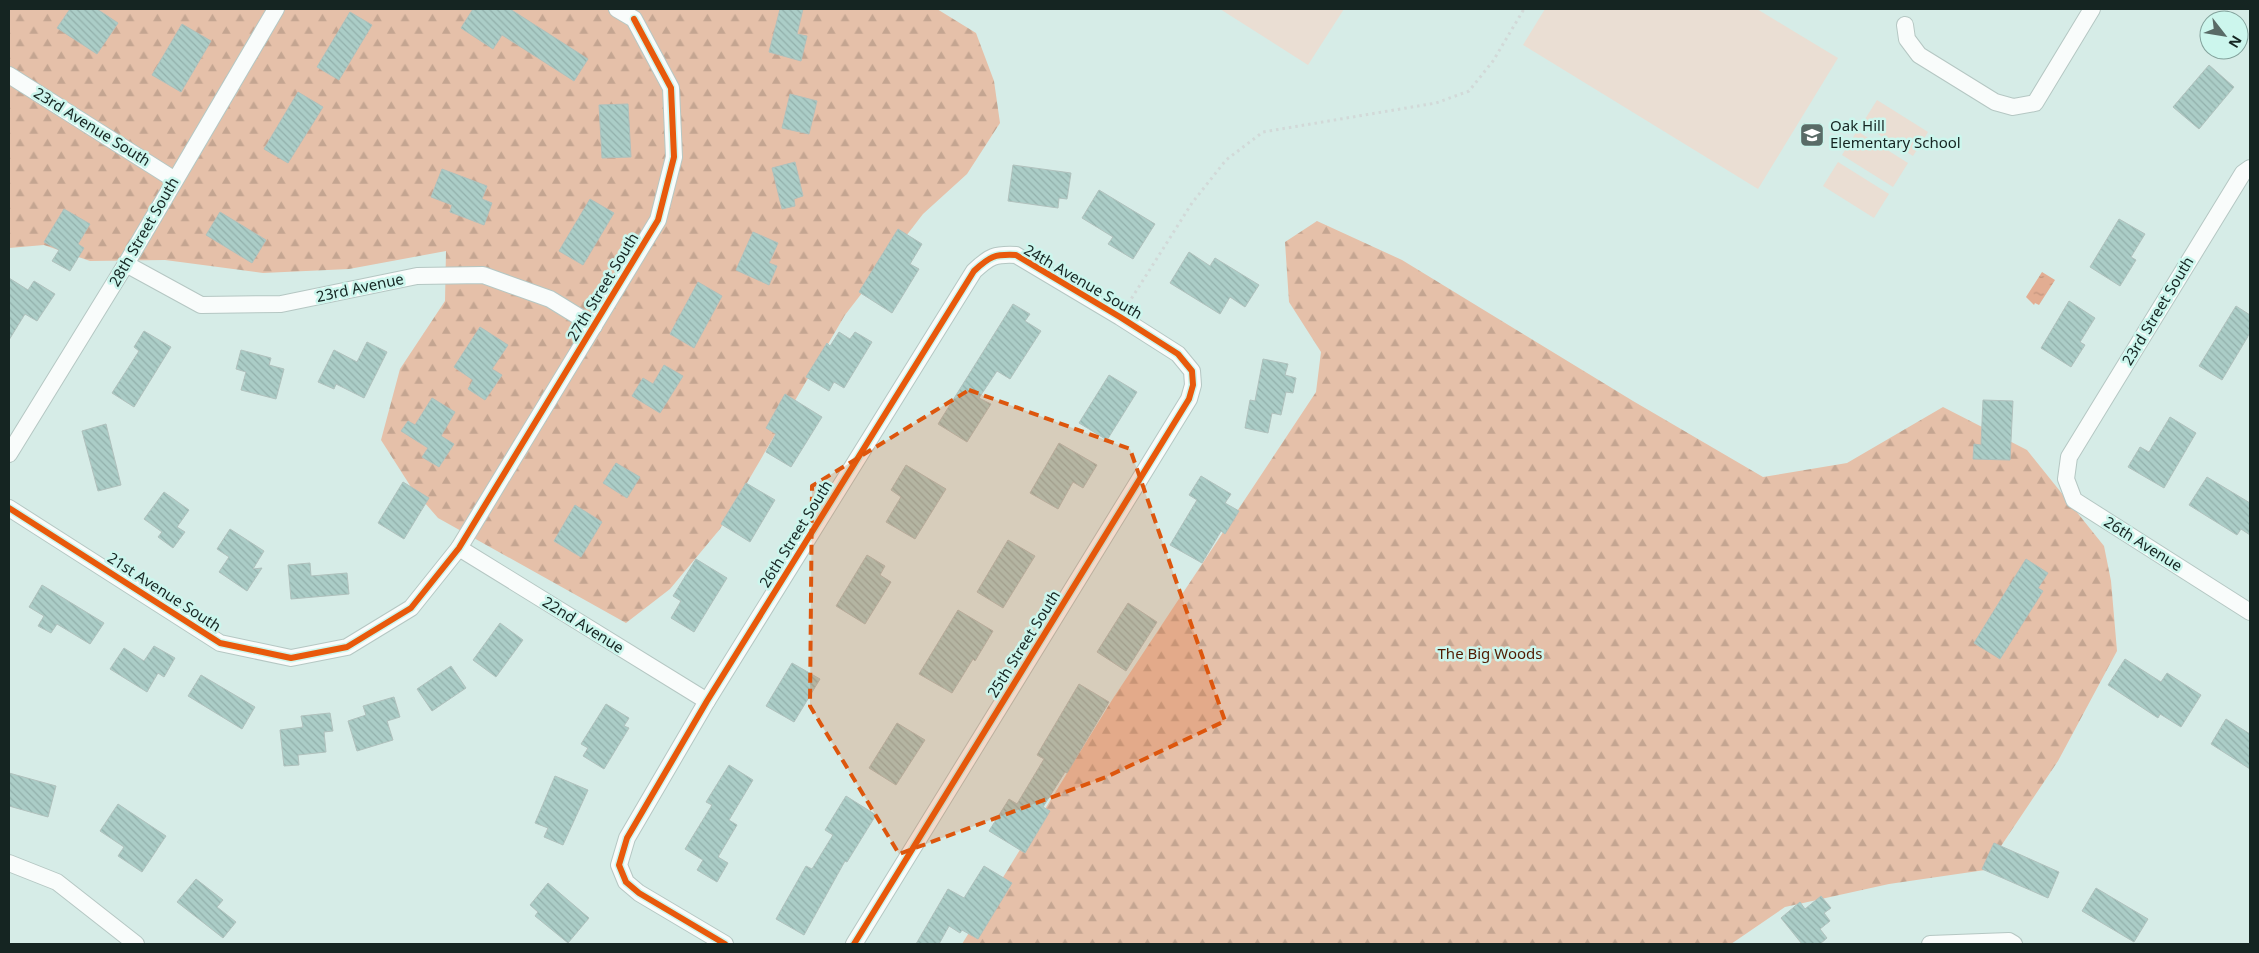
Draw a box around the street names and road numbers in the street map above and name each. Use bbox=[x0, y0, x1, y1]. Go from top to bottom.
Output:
street label: 23rd Avenue South bbox=[30, 82, 155, 170]
street label: 28th Street South bbox=[104, 173, 182, 290]
street label: 27th Street South bbox=[562, 229, 642, 344]
street label: 24th Avenue South bbox=[1021, 239, 1146, 323]
street label: 23rd Street South bbox=[2117, 253, 2197, 368]
street label: 23rd Avenue bbox=[314, 268, 405, 306]
street label: 26th Street South bbox=[754, 476, 836, 591]
street label: 26th Avenue bbox=[2101, 511, 2186, 575]
street label: 21st Avenue South bbox=[104, 547, 225, 635]
street label: 25th Street South bbox=[982, 586, 1064, 701]
street label: 22nd Avenue bbox=[539, 591, 628, 657]

